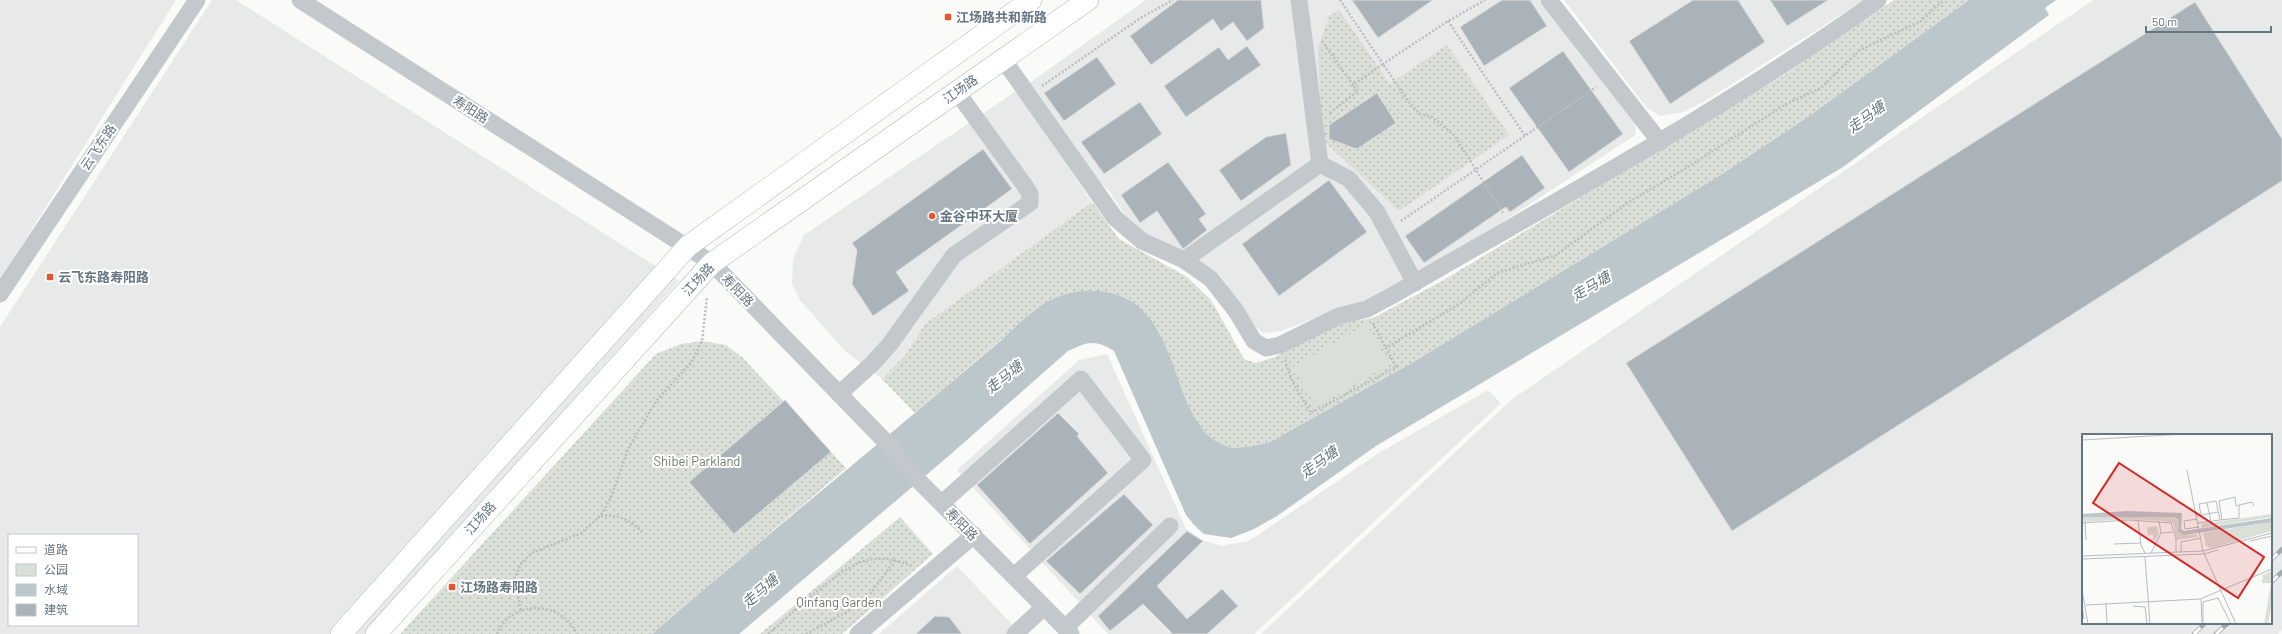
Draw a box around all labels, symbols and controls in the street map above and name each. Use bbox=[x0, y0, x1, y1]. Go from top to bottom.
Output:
scale bar bbox=[2146, 8, 2271, 34]
place label: 江场路共和新路 bbox=[956, 9, 1047, 25]
marker: 江场路共和新路 bbox=[943, 12, 953, 22]
text: 50 m bbox=[2152, 14, 2177, 28]
street label: 江场路 bbox=[939, 71, 981, 107]
street label: 寿阳路 bbox=[450, 92, 492, 126]
water label: 走马塘 bbox=[1844, 96, 1889, 136]
street label: 云飞东路 bbox=[77, 121, 119, 173]
place label: 金谷中环大厦 bbox=[940, 208, 1018, 224]
marker: 金谷中环大厦 bbox=[927, 211, 937, 221]
street label: 江场路 bbox=[679, 259, 717, 299]
water label: 走马塘 bbox=[1568, 266, 1615, 304]
place label: 云飞东路寿阳路 bbox=[58, 269, 149, 285]
street label: 寿阳路 bbox=[719, 270, 757, 310]
marker: 云飞东路寿阳路 bbox=[45, 272, 55, 282]
water label: 走马塘 bbox=[982, 356, 1027, 396]
inset map bbox=[2082, 434, 2272, 624]
water label: 走马塘 bbox=[1297, 441, 1342, 481]
park label: Shibei Parkland bbox=[654, 453, 740, 469]
street label: 江场路 bbox=[461, 498, 499, 538]
street label: 寿阳路 bbox=[943, 505, 981, 543]
legend bbox=[8, 534, 138, 626]
text: 道路 bbox=[44, 542, 68, 556]
text: 公园 bbox=[44, 562, 68, 576]
water label: 走马塘 bbox=[738, 569, 783, 611]
place label: 江场路寿阳路 bbox=[460, 579, 538, 595]
text: 水域 bbox=[44, 582, 68, 596]
marker: 江场路寿阳路 bbox=[447, 582, 457, 592]
park label: Qinfang Garden bbox=[796, 594, 882, 610]
text: 建筑 bbox=[44, 602, 68, 616]

